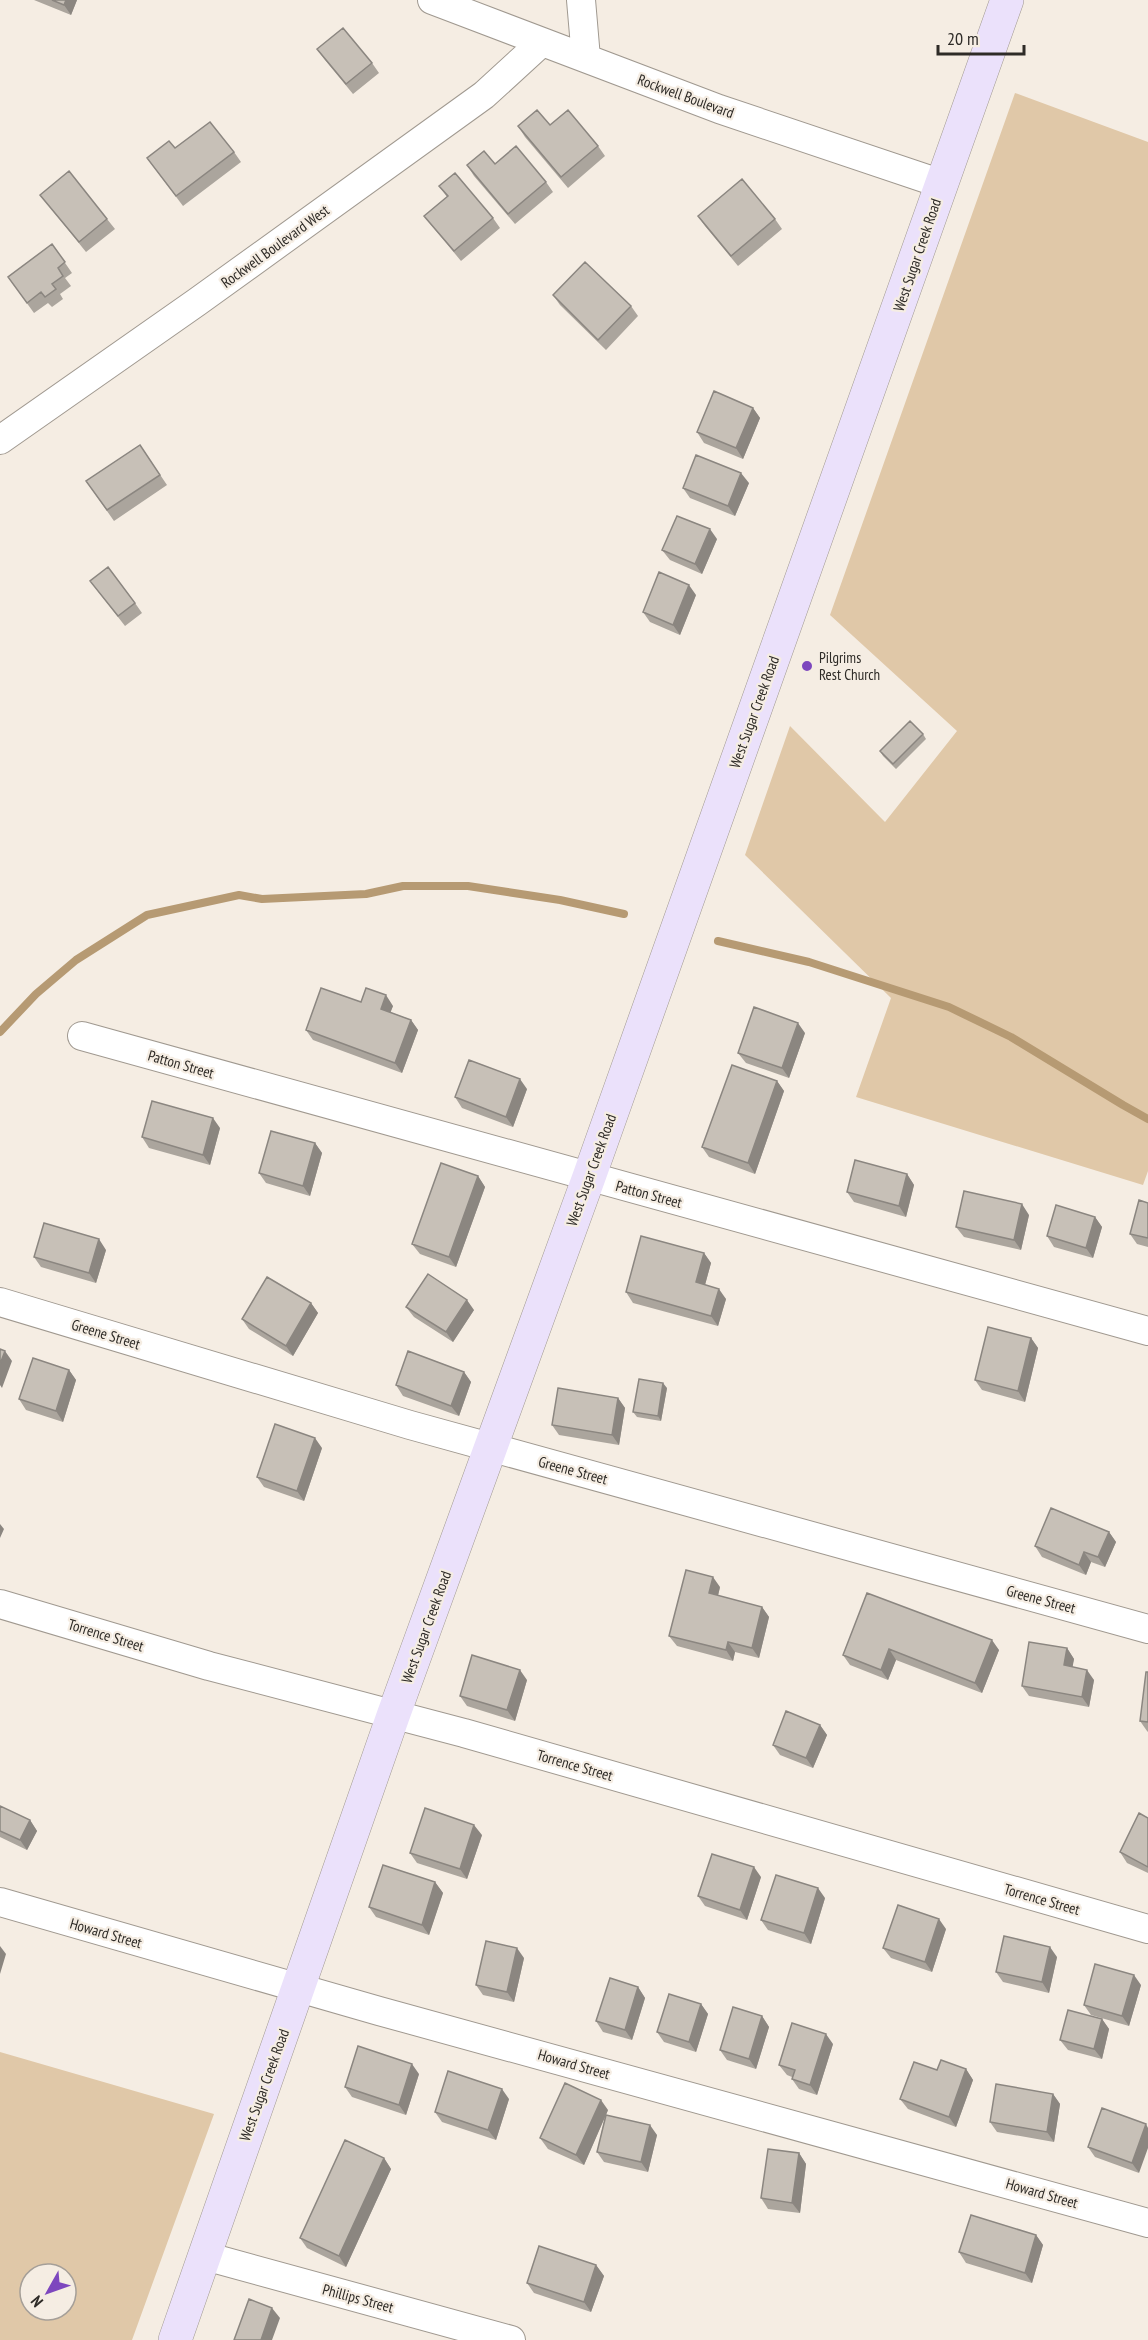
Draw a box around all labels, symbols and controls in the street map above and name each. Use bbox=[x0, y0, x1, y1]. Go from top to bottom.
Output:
scale bar bbox=[938, 18, 1024, 56]
text: 20 m bbox=[947, 27, 979, 50]
street label: Rockwell Boulevard bbox=[635, 70, 737, 122]
street label: West Sugar Creek Road bbox=[889, 196, 945, 314]
street label: Rockwell Boulevard West bbox=[217, 200, 333, 292]
place label: Pilgrims Rest Church bbox=[819, 648, 880, 684]
street label: West Sugar Creek Road bbox=[725, 653, 783, 771]
marker: Pilgrims Rest Church bbox=[800, 659, 814, 673]
street label: Patton Street bbox=[146, 1046, 216, 1082]
street label: West Sugar Creek Road bbox=[562, 1111, 620, 1229]
street label: Patton Street bbox=[614, 1176, 684, 1212]
street label: Greene Street bbox=[69, 1315, 143, 1353]
street label: Greene Street bbox=[536, 1452, 610, 1488]
street label: West Sugar Creek Road bbox=[397, 1568, 455, 1686]
street label: Greene Street bbox=[1004, 1581, 1078, 1617]
street label: Torrence Street bbox=[66, 1614, 146, 1656]
street label: Torrence Street bbox=[535, 1745, 615, 1785]
street label: Torrence Street bbox=[1002, 1879, 1082, 1919]
street label: Howard Street bbox=[68, 1914, 144, 1952]
street label: West Sugar Creek Road bbox=[235, 2026, 293, 2144]
street label: Howard Street bbox=[536, 2045, 612, 2083]
street label: Howard Street bbox=[1004, 2174, 1080, 2212]
north arrow bbox=[18, 2262, 78, 2322]
street label: Phillips Street bbox=[320, 2279, 396, 2317]
text: N bbox=[26, 2292, 47, 2311]

